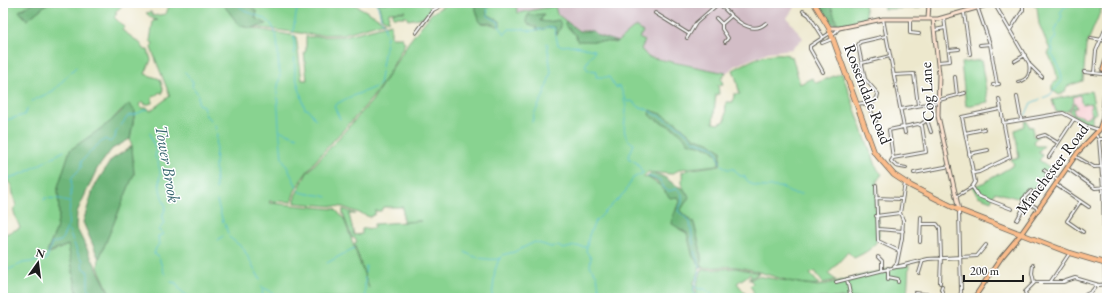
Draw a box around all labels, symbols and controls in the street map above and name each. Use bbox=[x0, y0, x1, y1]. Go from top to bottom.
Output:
street label: Rossendale Road bbox=[839, 41, 897, 148]
street label: Cog Lane bbox=[915, 62, 939, 122]
street label: Manchester Road bbox=[1011, 119, 1094, 219]
water label: Tower Brook bbox=[150, 123, 186, 205]
north arrow bbox=[18, 243, 58, 283]
text: N bbox=[34, 245, 47, 261]
scale bar bbox=[964, 257, 1023, 283]
text: 200 m bbox=[970, 263, 1000, 279]

